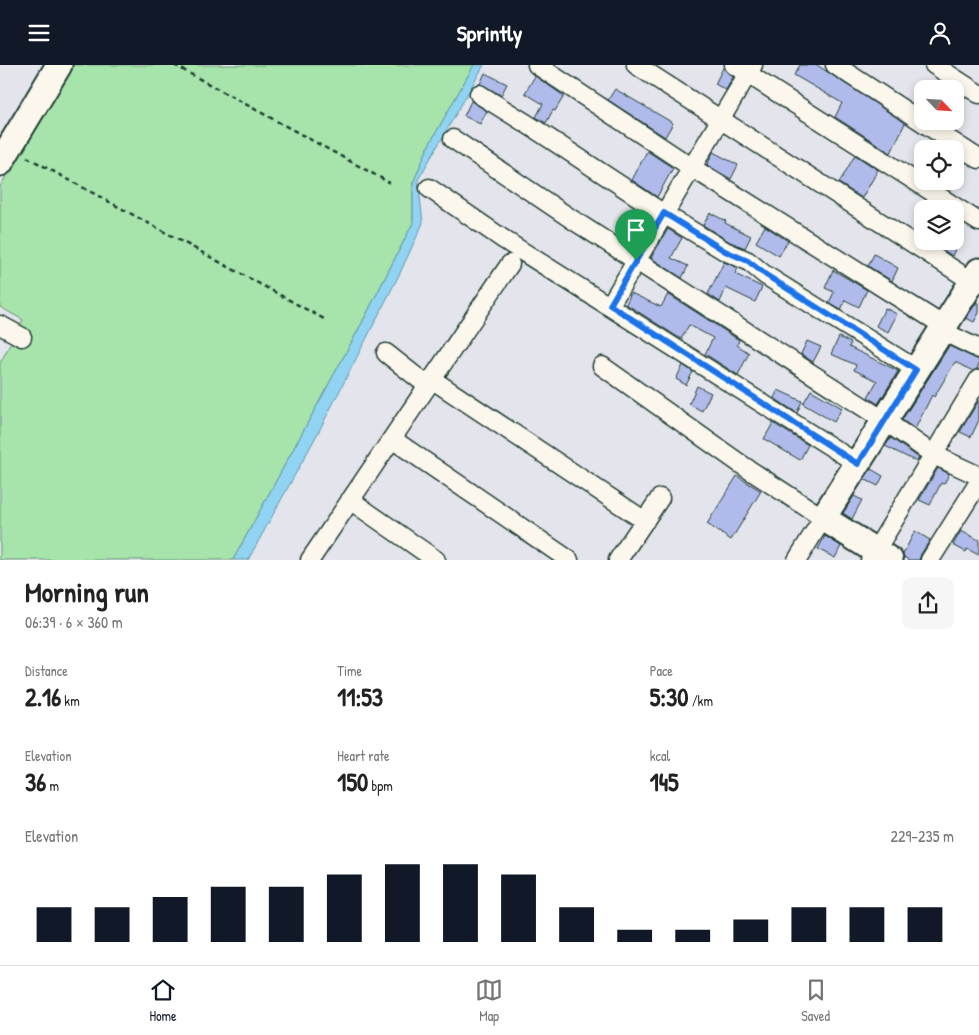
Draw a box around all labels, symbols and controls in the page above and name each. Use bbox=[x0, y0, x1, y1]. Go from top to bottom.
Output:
text: Sprintly bbox=[457, 18, 522, 48]
icon: menu bbox=[25, 19, 53, 47]
icon: person bbox=[926, 19, 954, 47]
north arrow bbox=[914, 80, 964, 130]
map controls bbox=[914, 80, 964, 250]
button: locate bbox=[914, 140, 964, 190]
button: layers bbox=[914, 200, 964, 250]
pin bbox=[615, 209, 657, 260]
icon: arrive bbox=[622, 216, 650, 244]
text: Morning run bbox=[25, 573, 149, 611]
button: share bbox=[902, 577, 954, 629]
text: 06:39 · 6 × 360 m bbox=[25, 611, 123, 633]
text: Distance bbox=[25, 661, 68, 680]
text: Time bbox=[337, 661, 362, 680]
text: Pace bbox=[650, 661, 673, 680]
text: 2.16 bbox=[25, 680, 61, 714]
text: 11:53 bbox=[337, 680, 383, 714]
text: 5:30 bbox=[650, 680, 688, 714]
text: km bbox=[61, 691, 80, 710]
text: /km bbox=[688, 691, 713, 710]
text: Elevation bbox=[25, 746, 72, 765]
text: Heart rate bbox=[337, 746, 390, 765]
text: kcal bbox=[650, 746, 670, 765]
text: 36 bbox=[25, 765, 46, 799]
text: 150 bbox=[337, 765, 368, 799]
text: 145 bbox=[650, 765, 679, 799]
text: m bbox=[46, 776, 59, 795]
text: bpm bbox=[368, 776, 393, 795]
text: Elevation bbox=[25, 825, 78, 847]
text: 229–235 m bbox=[890, 825, 954, 847]
tab: Home bbox=[149, 976, 177, 1025]
tab: Map bbox=[475, 976, 503, 1025]
tab: Saved bbox=[801, 976, 830, 1025]

